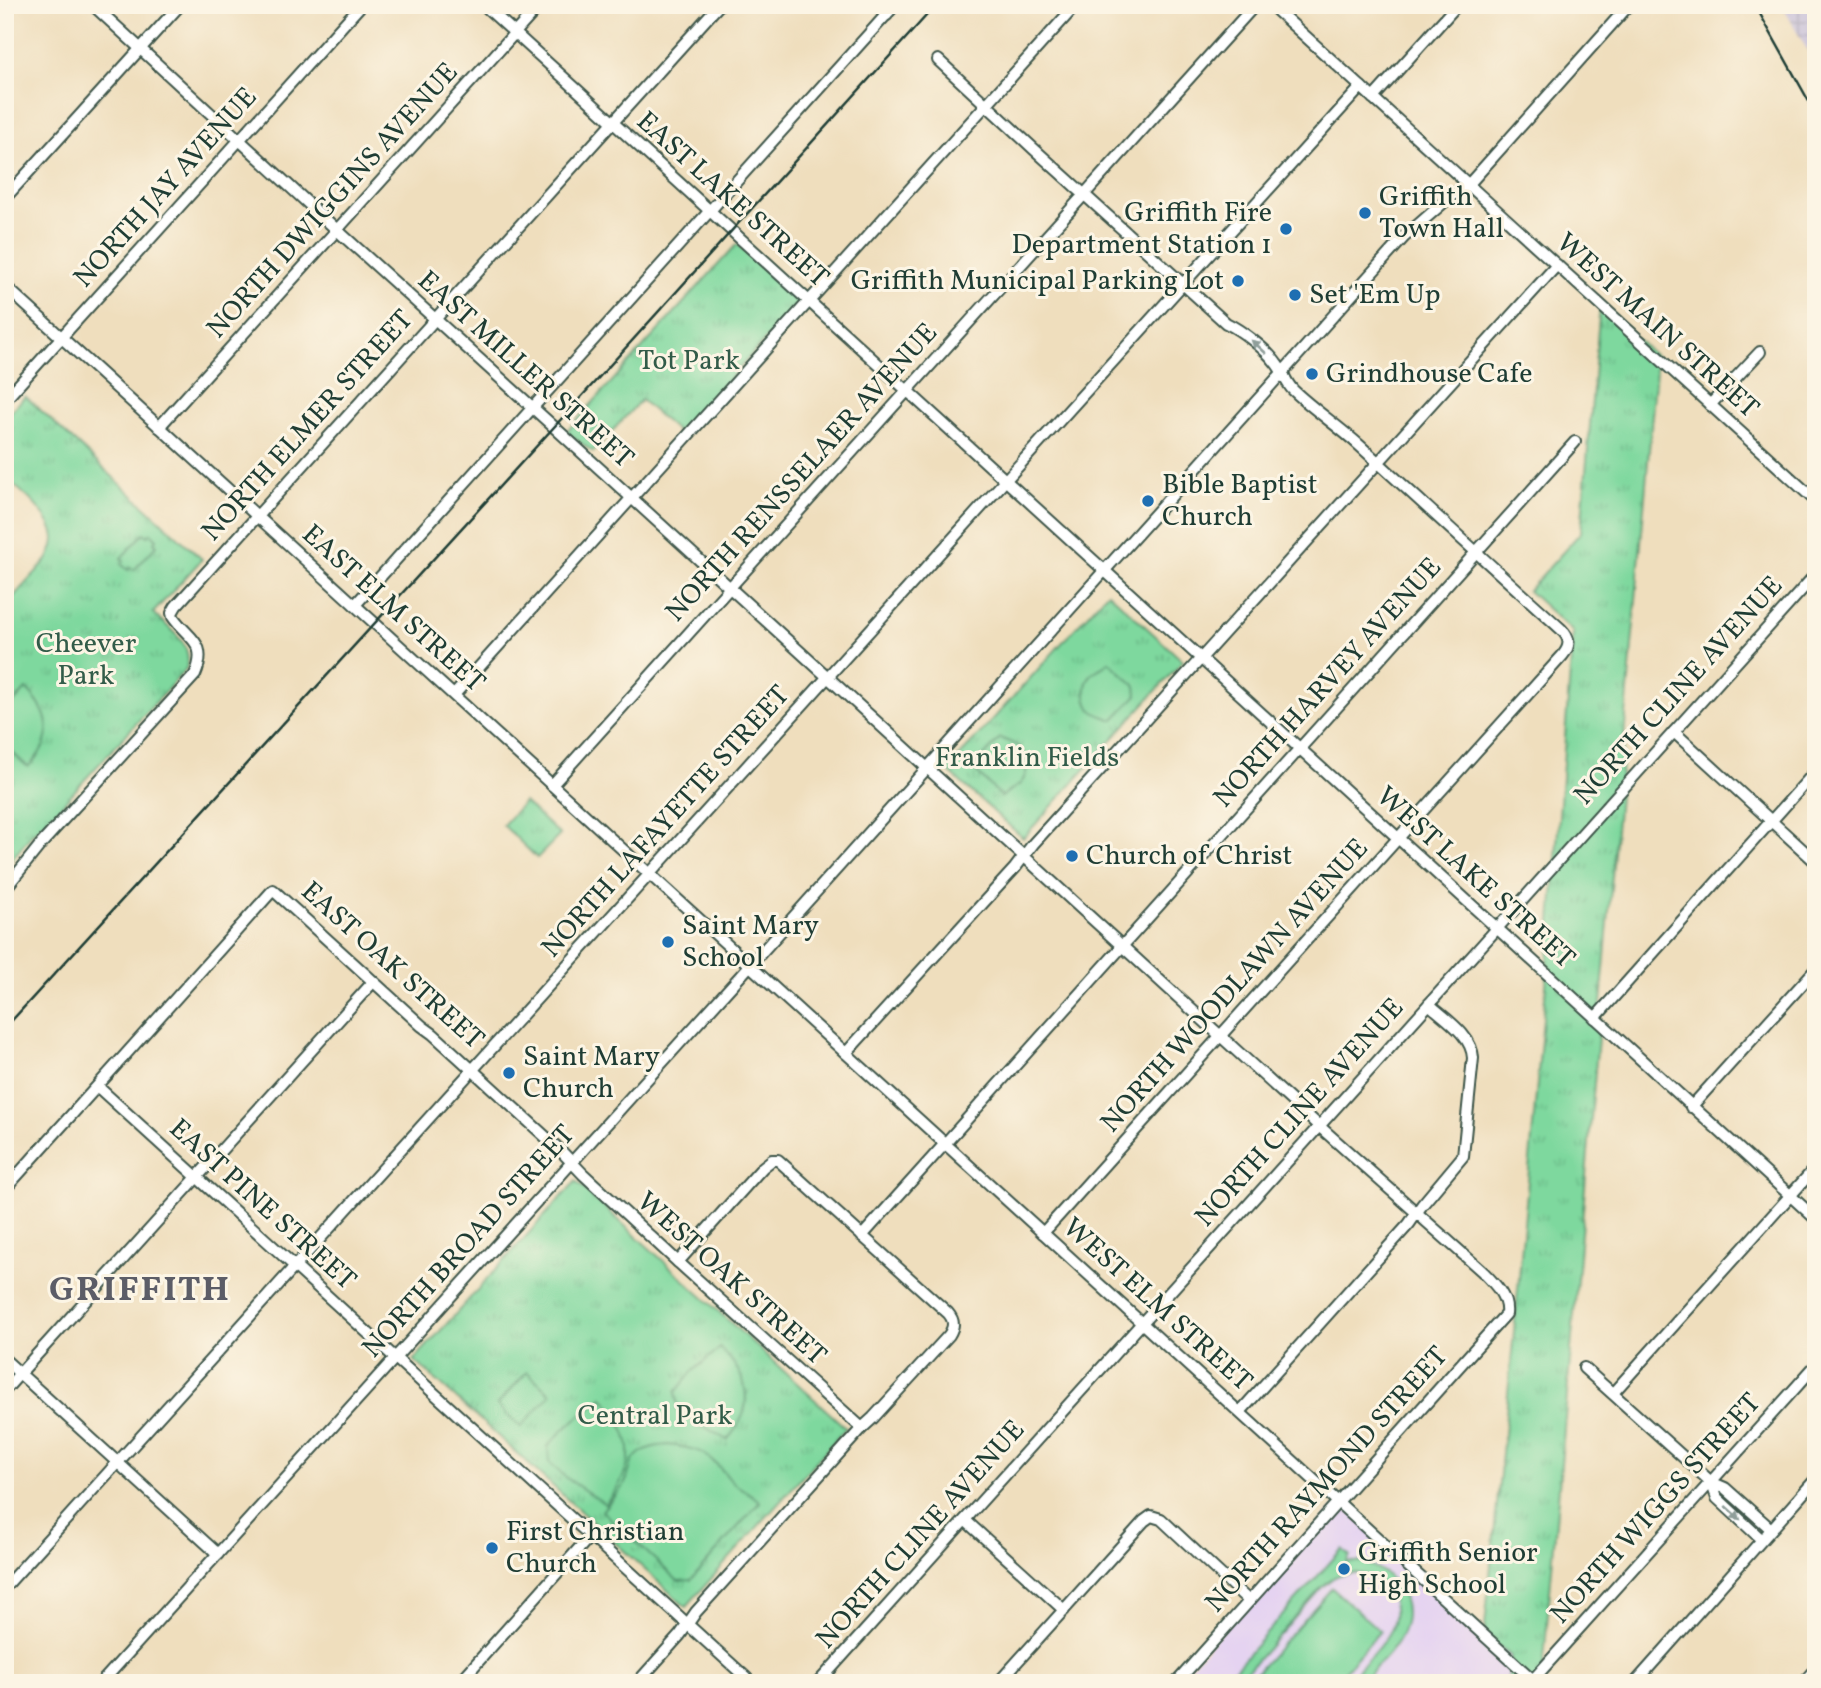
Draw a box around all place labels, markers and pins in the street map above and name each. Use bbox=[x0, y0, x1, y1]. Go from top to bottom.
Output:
place label: Griffith Town Hall bbox=[1379, 178, 1504, 249]
place label: Griffith Fire Department Station 1 bbox=[1011, 194, 1272, 265]
marker: Griffith Town Hall bbox=[1357, 205, 1373, 221]
marker: Griffith Fire Department Station 1 bbox=[1278, 221, 1294, 237]
place label: Griffith Municipal Parking Lot bbox=[851, 262, 1224, 301]
marker: Griffith Municipal Parking Lot bbox=[1230, 273, 1246, 289]
place label: Set 'Em Up bbox=[1309, 276, 1441, 315]
marker: Set 'Em Up bbox=[1287, 287, 1303, 303]
place label: Grindhouse Cafe bbox=[1326, 355, 1532, 394]
marker: Grindhouse Cafe bbox=[1304, 366, 1320, 382]
place label: Bible Baptist Church bbox=[1162, 466, 1318, 537]
marker: Bible Baptist Church bbox=[1140, 493, 1156, 509]
place label: Church of Christ bbox=[1086, 837, 1292, 876]
marker: Church of Christ bbox=[1064, 848, 1080, 864]
place label: Saint Mary School bbox=[682, 907, 819, 978]
marker: Saint Mary School bbox=[660, 934, 676, 950]
place label: Saint Mary Church bbox=[523, 1038, 660, 1109]
marker: Saint Mary Church bbox=[501, 1065, 517, 1081]
place label: First Christian Church bbox=[506, 1513, 684, 1584]
place label: Griffith Senior High School bbox=[1358, 1534, 1538, 1605]
marker: First Christian Church bbox=[484, 1540, 500, 1556]
marker: Griffith Senior High School bbox=[1336, 1561, 1352, 1577]

